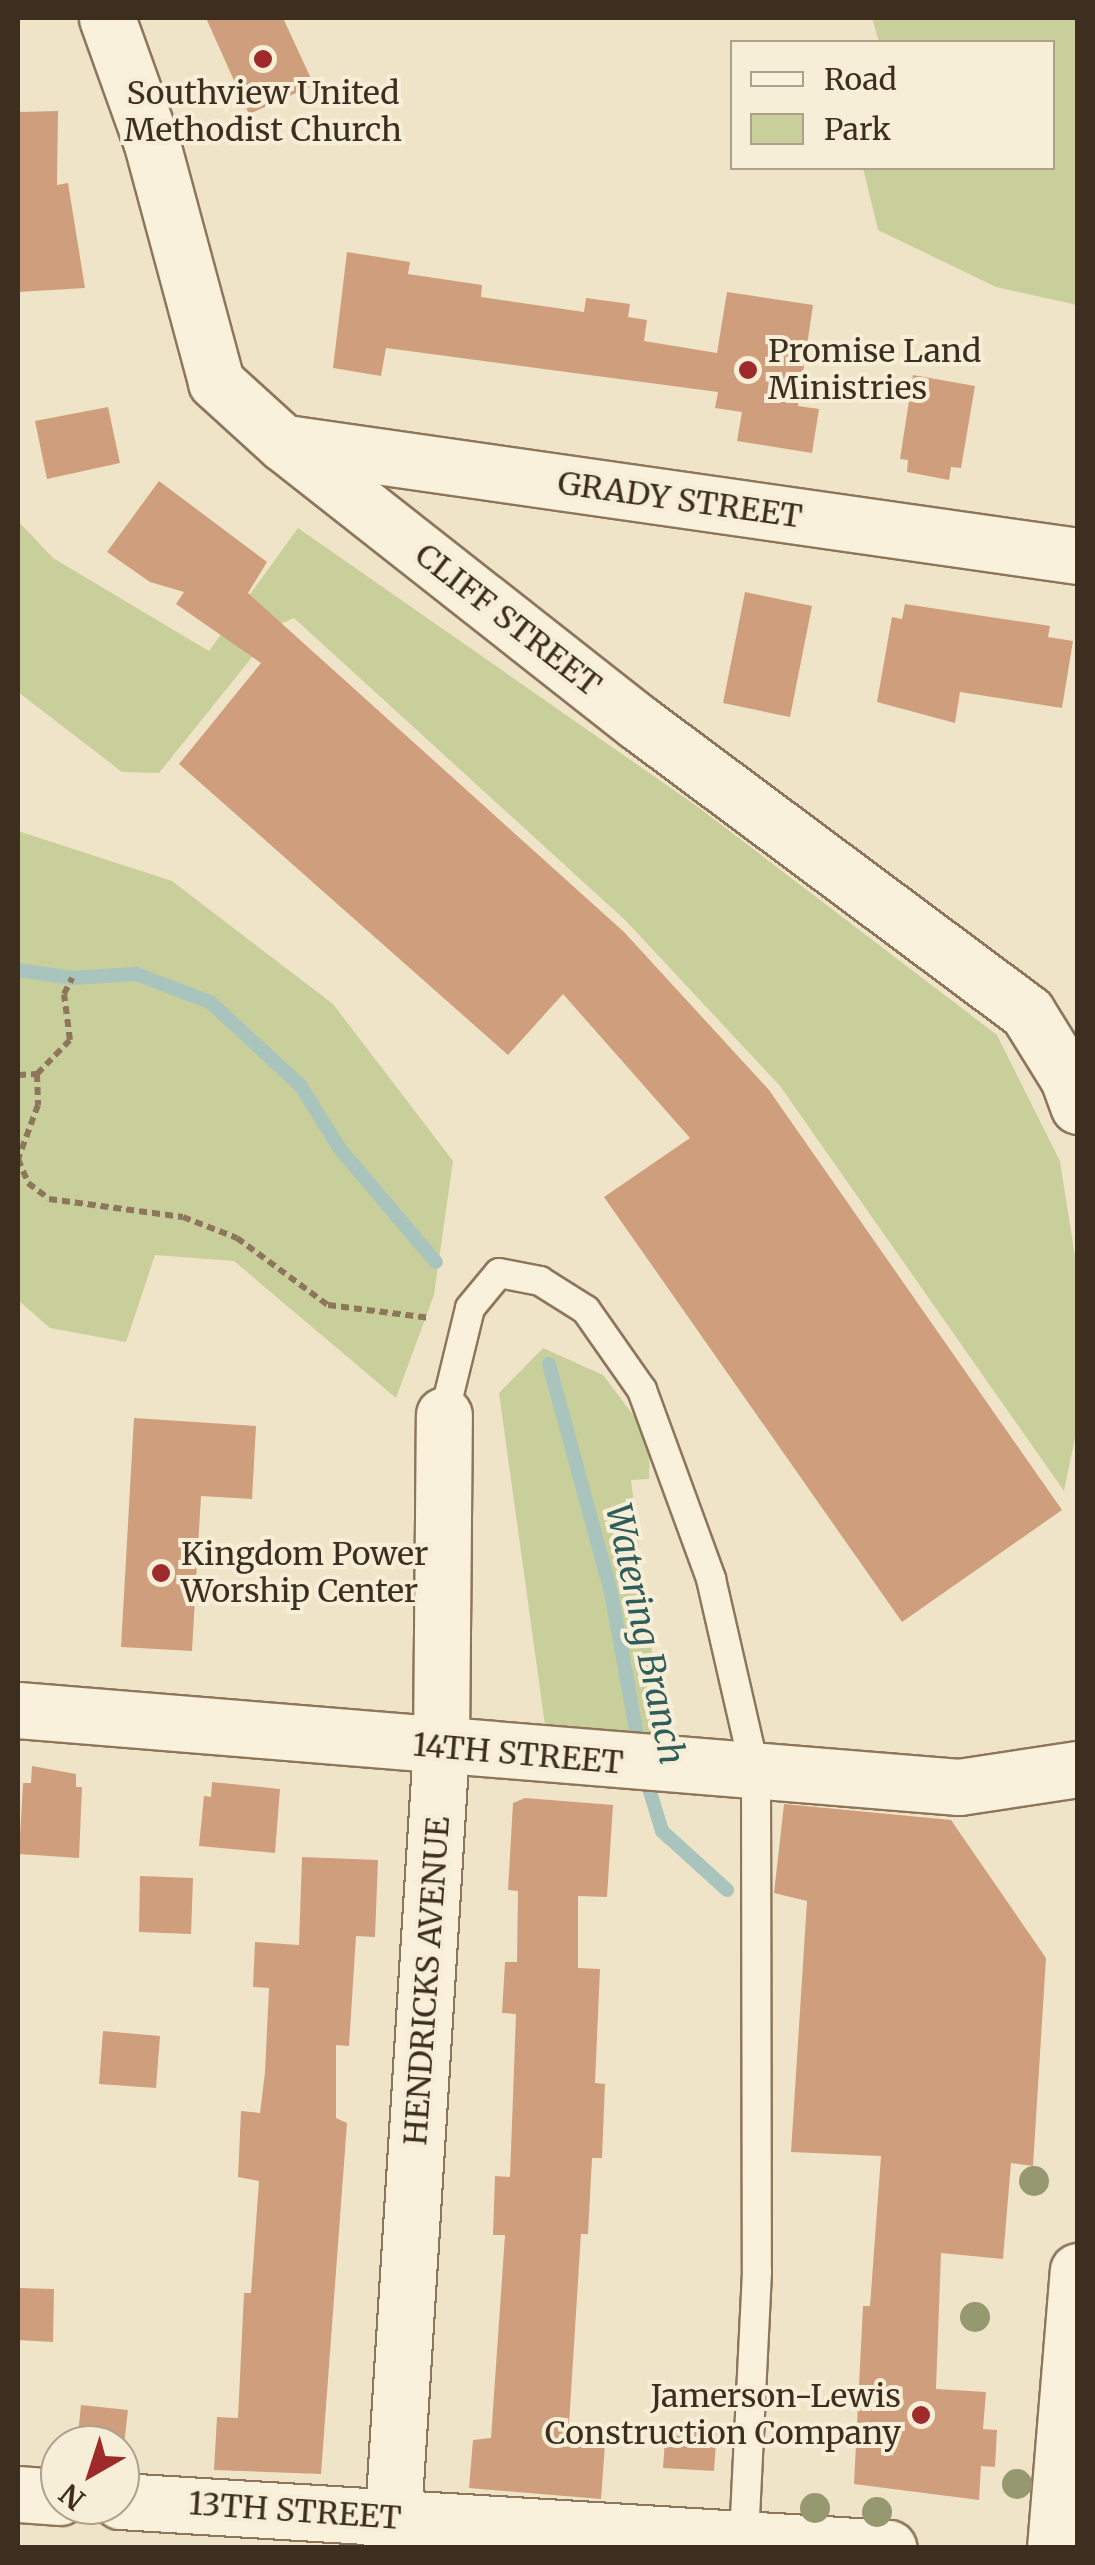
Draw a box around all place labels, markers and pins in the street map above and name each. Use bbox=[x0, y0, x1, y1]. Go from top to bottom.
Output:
marker: Southview United Methodist Church bbox=[252, 48, 274, 70]
place label: Southview United Methodist Church bbox=[124, 75, 402, 150]
place label: Promise Land Ministries bbox=[768, 333, 981, 408]
marker: Promise Land Ministries bbox=[737, 359, 759, 381]
place label: Kingdom Power Worship Center bbox=[181, 1536, 428, 1611]
marker: Kingdom Power Worship Center bbox=[150, 1562, 172, 1584]
place label: Jamerson-Lewis Construction Company bbox=[545, 2378, 901, 2453]
marker: Jamerson-Lewis Construction Company bbox=[910, 2404, 932, 2426]

